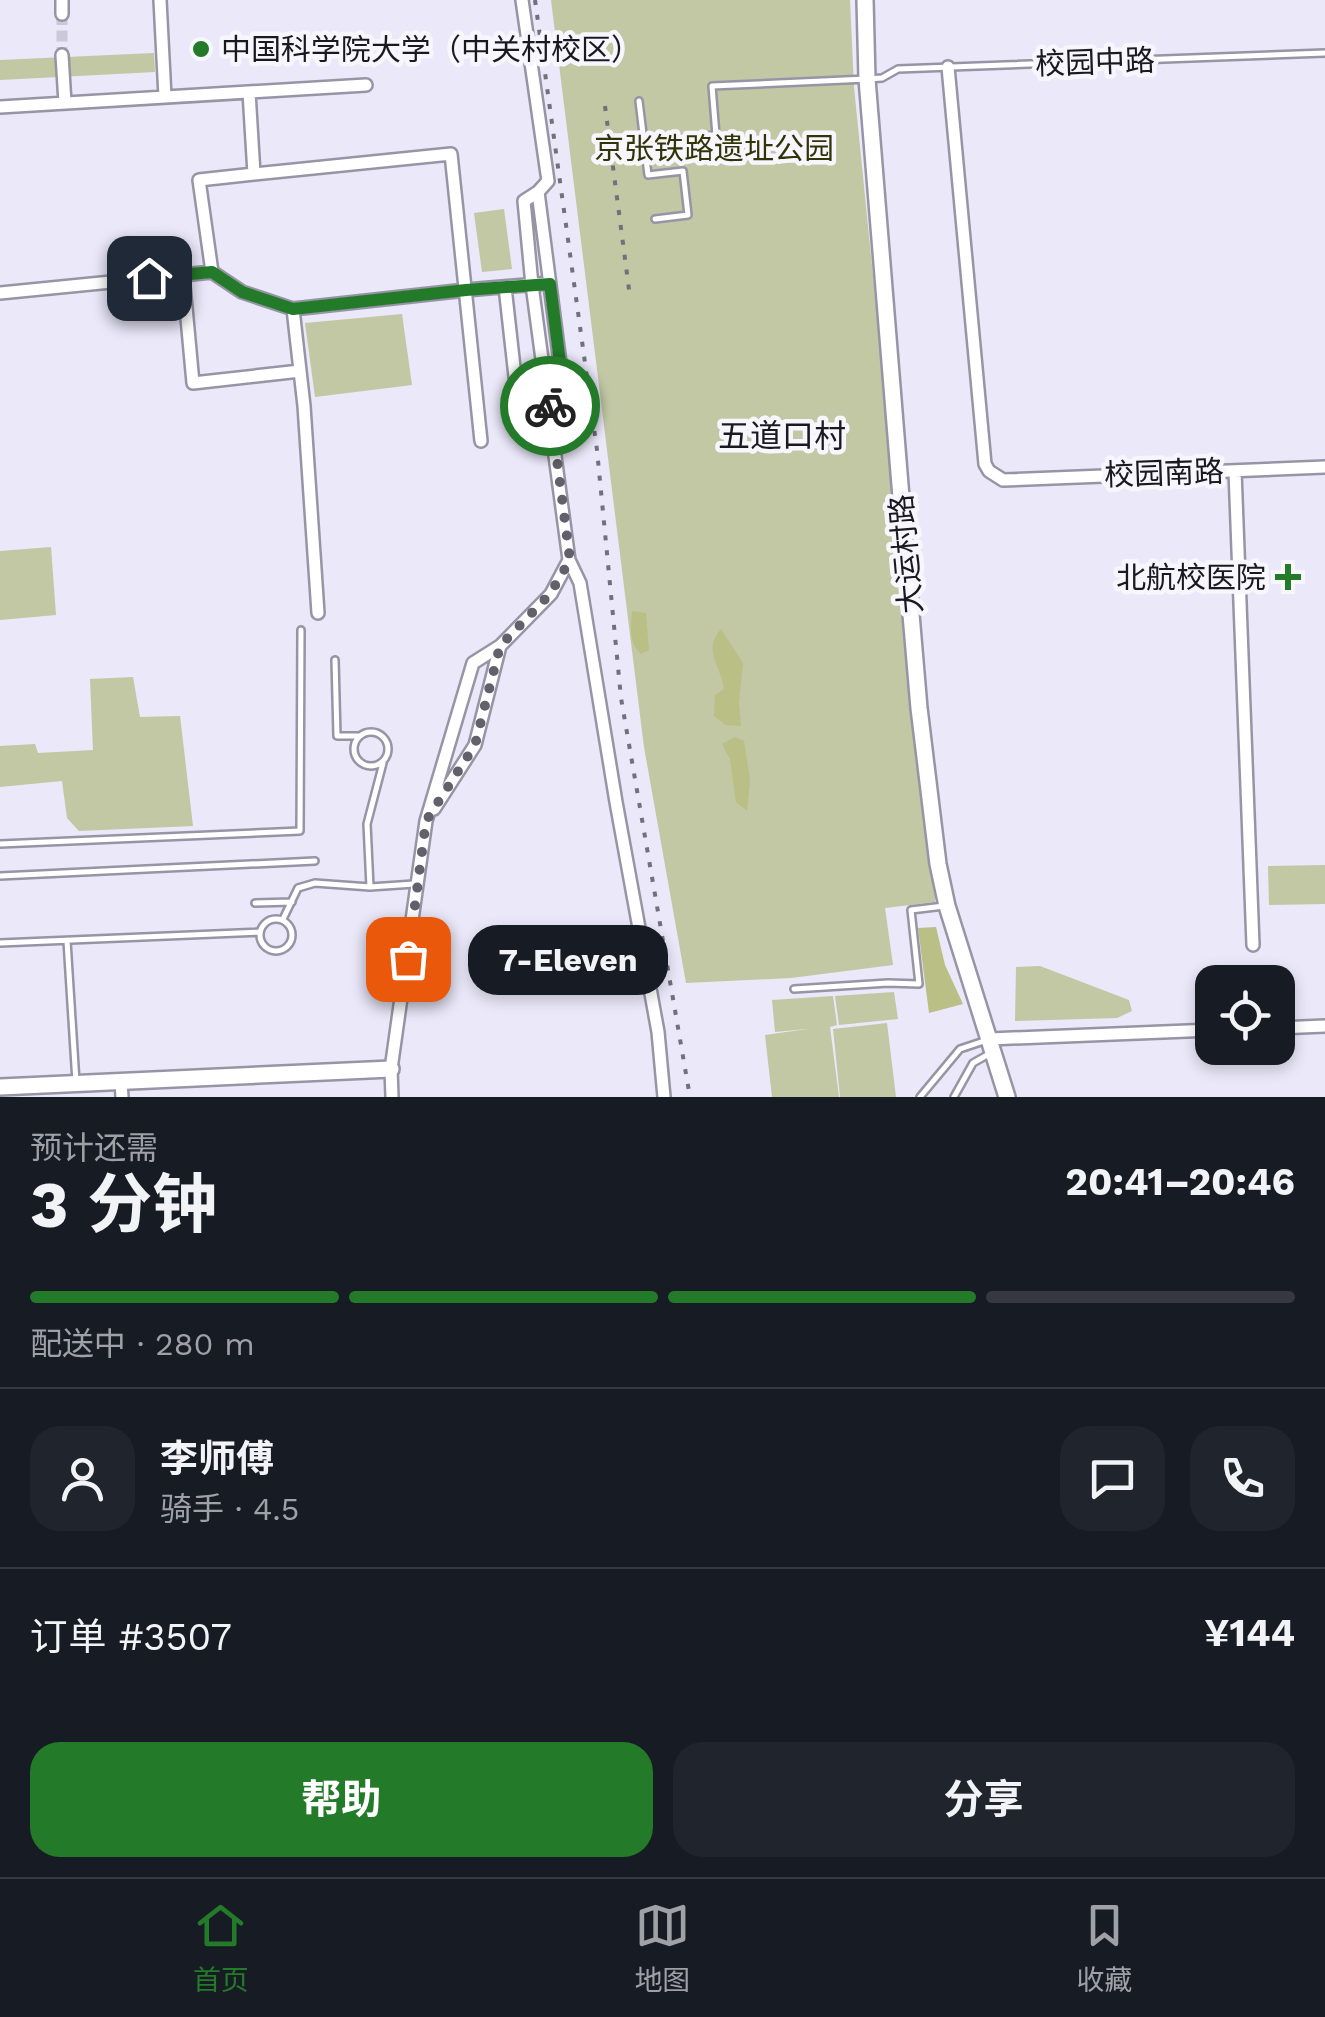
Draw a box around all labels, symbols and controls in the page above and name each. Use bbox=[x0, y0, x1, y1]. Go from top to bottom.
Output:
place label: 中国科学院大学（中关村校区） bbox=[221, 32, 641, 67]
marker: 中国科学院大学（中关村校区） bbox=[190, 38, 212, 60]
street label: 校园中路 bbox=[1034, 42, 1156, 82]
park label: 京张铁路遗址公园 bbox=[594, 131, 834, 166]
pin bbox=[107, 236, 192, 321]
icon: home bbox=[122, 251, 177, 306]
courier bbox=[500, 356, 600, 456]
icon: bike bbox=[523, 379, 578, 434]
district label: 五道口村 bbox=[718, 417, 846, 455]
street label: 校园南路 bbox=[1103, 453, 1225, 493]
street label: 大运村路 bbox=[883, 493, 929, 615]
place label: 北航校医院 bbox=[1116, 560, 1266, 595]
marker: 北航校医院 bbox=[1275, 564, 1301, 590]
pin bbox=[366, 917, 451, 1002]
callout: 7-Eleven bbox=[468, 924, 668, 994]
icon: bag bbox=[381, 932, 436, 987]
text: 7-Eleven bbox=[498, 941, 638, 979]
map controls bbox=[1195, 965, 1295, 1065]
button: locate bbox=[1195, 965, 1295, 1065]
text: 预计还需 bbox=[30, 1129, 158, 1167]
text: 20:41–20:46 bbox=[1065, 1160, 1295, 1204]
text: 3 分钟 bbox=[30, 1167, 217, 1243]
text: 配送中 · 280 m bbox=[30, 1325, 255, 1363]
button: person bbox=[30, 1426, 135, 1531]
button: chat bbox=[1060, 1426, 1165, 1531]
button: phone bbox=[1190, 1426, 1295, 1531]
text: 李师傅 bbox=[160, 1437, 274, 1481]
text: 骑手 · 4.5 bbox=[160, 1490, 299, 1528]
text: ¥144 bbox=[1204, 1611, 1295, 1655]
text: 订单 #3507 bbox=[30, 1615, 232, 1659]
button: 帮助 bbox=[30, 1742, 653, 1857]
button: 分享 bbox=[673, 1742, 1295, 1857]
tab: 首页 bbox=[193, 1898, 249, 1998]
tab: 地图 bbox=[634, 1898, 690, 1998]
tab: 收藏 bbox=[1076, 1898, 1132, 1998]

